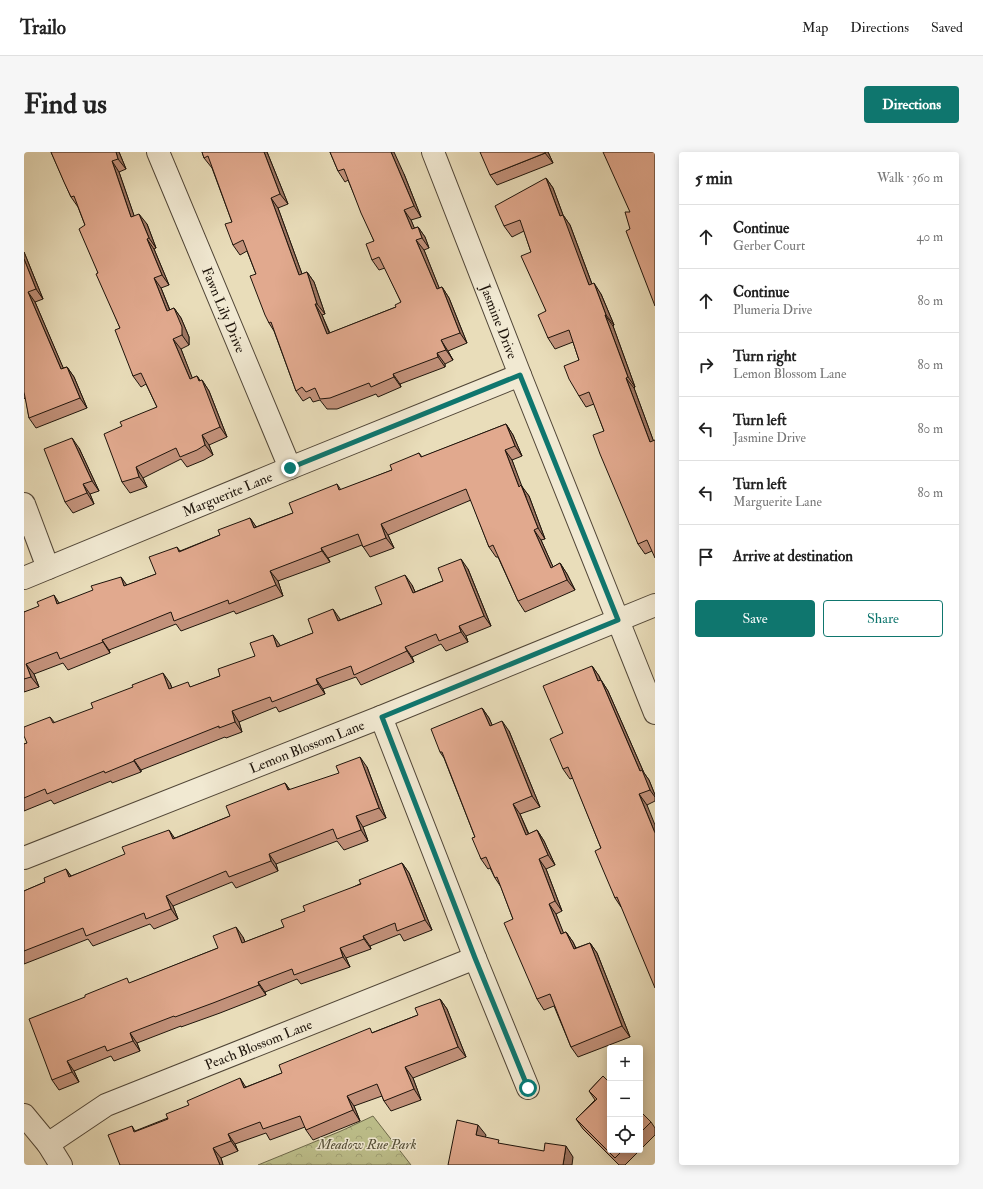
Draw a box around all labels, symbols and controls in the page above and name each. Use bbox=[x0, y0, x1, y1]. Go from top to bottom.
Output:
text: Trailo bbox=[20, 16, 66, 40]
text: Map bbox=[802, 19, 828, 36]
text: Directions bbox=[850, 19, 909, 36]
text: Saved bbox=[931, 19, 963, 36]
button: Directions bbox=[864, 86, 959, 123]
text: Find us bbox=[24, 87, 107, 122]
text: 5 min bbox=[695, 168, 733, 189]
text: Walk · 360 m bbox=[877, 170, 943, 186]
text: Continue bbox=[733, 219, 789, 238]
icon: ahead bbox=[695, 226, 717, 248]
text: 40 m bbox=[917, 229, 943, 245]
text: Gerber Court bbox=[733, 238, 805, 254]
street label: Fawn Lily Drive bbox=[198, 264, 249, 355]
street label: Jasmine Drive bbox=[477, 281, 521, 361]
text: Continue bbox=[733, 283, 789, 302]
icon: ahead bbox=[695, 290, 717, 312]
text: 80 m bbox=[917, 293, 943, 309]
text: Plumeria Drive bbox=[733, 302, 812, 318]
text: Turn right bbox=[733, 347, 796, 366]
icon: right bbox=[695, 354, 717, 376]
text: 80 m bbox=[917, 357, 943, 373]
text: Lemon Blossom Lane bbox=[733, 366, 846, 382]
text: Turn left bbox=[733, 411, 787, 430]
icon: left bbox=[695, 418, 717, 440]
text: 80 m bbox=[917, 421, 943, 437]
text: Jasmine Drive bbox=[733, 430, 806, 446]
route end bbox=[281, 459, 299, 477]
street label: Marguerite Lane bbox=[180, 468, 275, 520]
text: Turn left bbox=[733, 475, 787, 494]
icon: left bbox=[695, 482, 717, 504]
text: 80 m bbox=[917, 485, 943, 501]
text: Marguerite Lane bbox=[733, 494, 822, 510]
icon: arrive bbox=[695, 546, 717, 568]
text: Arrive at destination bbox=[733, 547, 853, 566]
button: Save bbox=[695, 600, 815, 637]
button: Share bbox=[823, 600, 943, 637]
street label: Lemon Blossom Lane bbox=[247, 716, 367, 777]
street label: Peach Blossom Lane bbox=[202, 1015, 315, 1073]
map controls bbox=[607, 1045, 643, 1153]
button: + bbox=[607, 1045, 643, 1081]
route start bbox=[519, 1079, 537, 1097]
button: − bbox=[607, 1081, 643, 1117]
button: locate bbox=[607, 1117, 643, 1153]
park label: Meadow Rue Park bbox=[316, 1136, 417, 1153]

